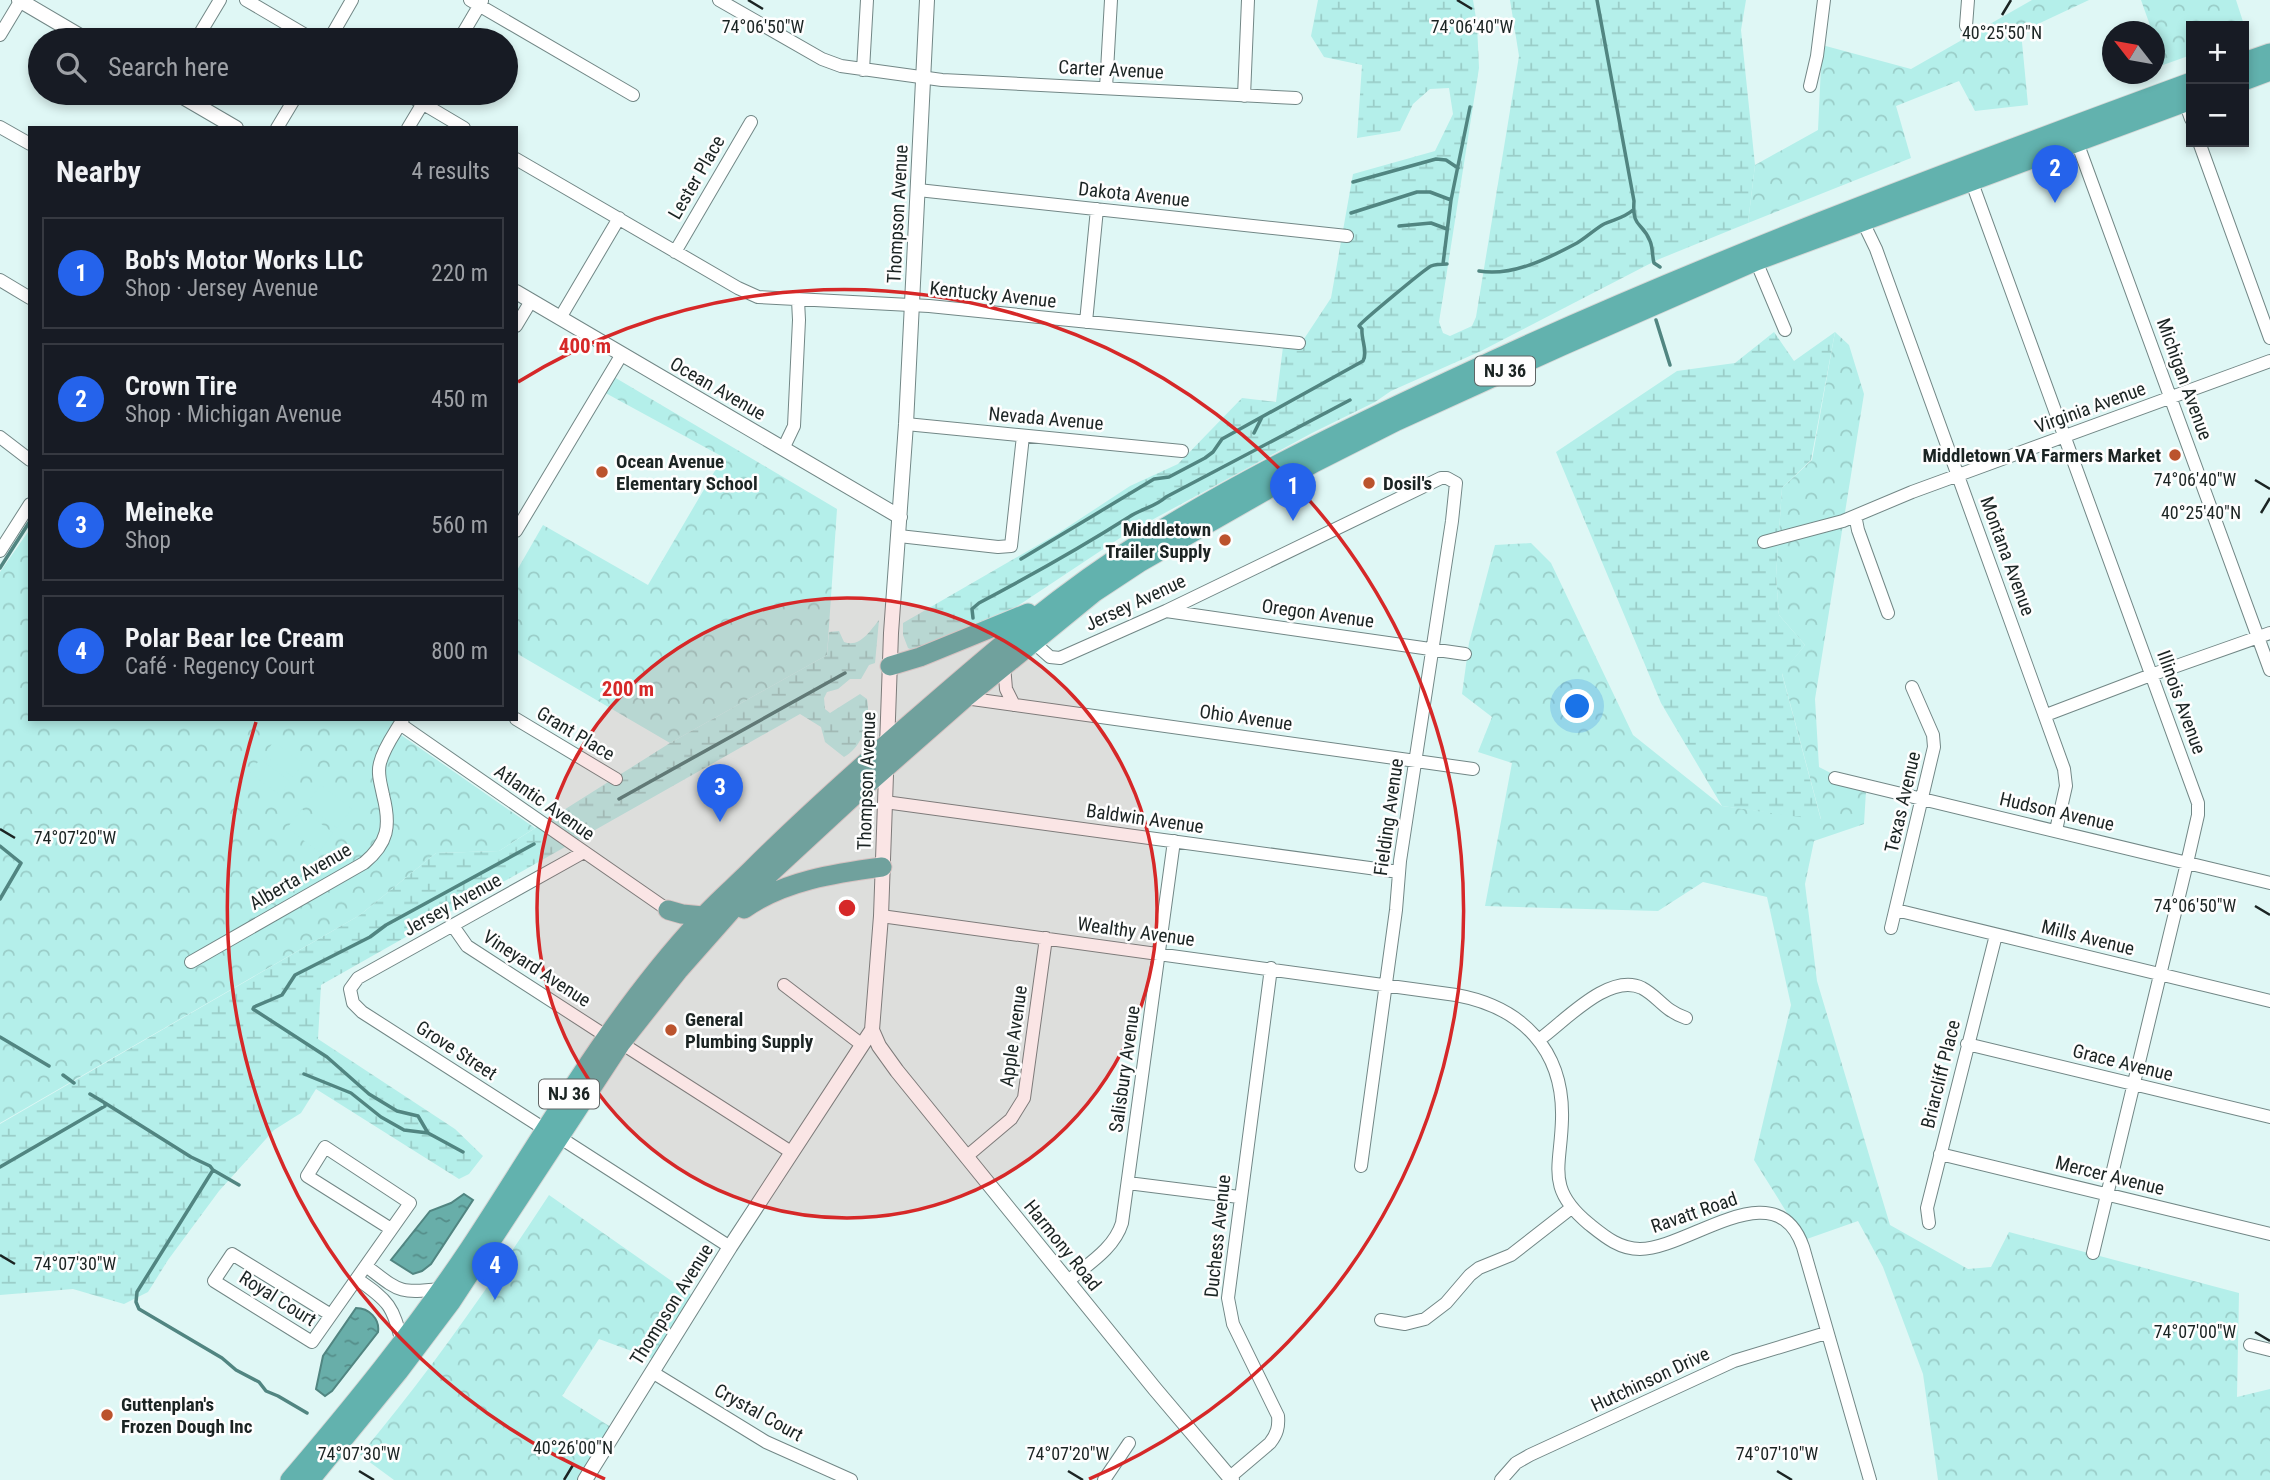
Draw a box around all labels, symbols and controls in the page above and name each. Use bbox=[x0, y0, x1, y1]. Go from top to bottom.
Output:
text: 74°06'50"W bbox=[722, 16, 805, 37]
text: 74°06'40"W bbox=[1431, 16, 1514, 37]
north arrow bbox=[2102, 21, 2165, 84]
map controls bbox=[2186, 21, 2249, 147]
button: + bbox=[2186, 21, 2249, 84]
text: 40°25'50"N bbox=[1962, 22, 2042, 43]
search box bbox=[28, 28, 518, 105]
icon: search bbox=[52, 48, 90, 86]
text: Search here bbox=[108, 52, 229, 82]
street label: Carter Avenue bbox=[1058, 55, 1164, 84]
button: − bbox=[2186, 84, 2249, 147]
street label: Lester Place bbox=[663, 131, 730, 223]
street label: Thompson Avenue bbox=[882, 144, 913, 284]
pin: 2 bbox=[2032, 145, 2078, 203]
text: Nearby bbox=[56, 154, 141, 189]
text: 4 results bbox=[412, 158, 490, 185]
street label: Dakota Avenue bbox=[1077, 177, 1191, 212]
text: Bob's Motor Works LLC bbox=[125, 245, 363, 275]
text: 1 bbox=[75, 260, 87, 287]
text: 220 m bbox=[431, 260, 488, 287]
text: Shop · Jersey Avenue bbox=[125, 275, 318, 302]
street label: Kentucky Avenue bbox=[928, 276, 1058, 313]
street label: Michigan Avenue bbox=[2152, 315, 2217, 443]
text: 400 m bbox=[559, 334, 611, 358]
street label: Ocean Avenue bbox=[666, 352, 770, 425]
road number: NJ 36 bbox=[1475, 356, 1535, 386]
text: Crown Tire bbox=[125, 371, 237, 401]
street label: Virginia Avenue bbox=[2032, 377, 2149, 438]
text: 2 bbox=[75, 386, 87, 413]
text: 450 m bbox=[431, 386, 488, 413]
text: Shop · Michigan Avenue bbox=[125, 401, 342, 428]
street label: Nevada Avenue bbox=[988, 402, 1104, 435]
place label: Middletown VA Farmers Market bbox=[1922, 444, 2161, 467]
marker: Middletown VA Farmers Market bbox=[2167, 447, 2183, 463]
place label: Ocean Avenue Elementary School bbox=[616, 450, 758, 495]
pin: 1 bbox=[1270, 463, 1316, 521]
marker: Ocean Avenue Elementary School bbox=[594, 464, 610, 480]
text: 74°06'40"W bbox=[2154, 469, 2237, 490]
place label: Dosil's bbox=[1383, 472, 1432, 495]
marker: Dosil's bbox=[1361, 475, 1377, 491]
street label: Montana Avenue bbox=[1975, 493, 2040, 619]
text: Meineke bbox=[125, 497, 214, 527]
text: 40°25'40"N bbox=[2161, 502, 2241, 523]
text: 3 bbox=[75, 512, 87, 539]
text: 560 m bbox=[431, 512, 488, 539]
place label: Middletown Trailer Supply bbox=[1105, 518, 1212, 563]
text: Shop bbox=[125, 527, 171, 554]
marker: Middletown Trailer Supply bbox=[1217, 532, 1233, 548]
street label: Jersey Avenue bbox=[1081, 569, 1189, 636]
street label: Oregon Avenue bbox=[1260, 594, 1376, 633]
text: Polar Bear Ice Cream bbox=[125, 623, 344, 653]
text: 4 bbox=[75, 638, 87, 665]
text: 800 m bbox=[431, 638, 488, 665]
street label: Illinois Avenue bbox=[2152, 647, 2211, 757]
text: Café · Regency Court bbox=[125, 653, 315, 680]
text: 200 m bbox=[602, 677, 654, 701]
your location bbox=[1560, 689, 1594, 723]
street label: Ohio Avenue bbox=[1198, 700, 1294, 735]
street label: Grant Place bbox=[533, 701, 619, 766]
street label: Thompson Avenue bbox=[853, 711, 880, 851]
street label: Texas Avenue bbox=[1880, 749, 1925, 855]
street label: Fielding Avenue bbox=[1369, 757, 1408, 877]
street label: Atlantic Avenue bbox=[490, 759, 599, 845]
pin: 3 bbox=[697, 764, 743, 822]
street label: Hudson Avenue bbox=[1997, 787, 2116, 836]
street label: Baldwin Avenue bbox=[1085, 799, 1205, 838]
text: 74°07'20"W bbox=[34, 827, 117, 848]
street label: Alberta Avenue bbox=[245, 838, 355, 915]
street label: Jersey Avenue bbox=[399, 868, 505, 941]
text: 74°06'50"W bbox=[2154, 895, 2237, 916]
centre of rings bbox=[835, 896, 859, 920]
street label: Wealthy Avenue bbox=[1076, 912, 1196, 951]
street label: Mills Avenue bbox=[2039, 915, 2137, 960]
street label: Vineyard Avenue bbox=[478, 925, 595, 1012]
street label: Apple Avenue bbox=[995, 984, 1032, 1088]
street label: Salisbury Avenue bbox=[1104, 1004, 1145, 1134]
place label: General Plumbing Supply bbox=[685, 1008, 814, 1053]
street label: Grove Street bbox=[412, 1016, 502, 1085]
street label: Briarcliff Place bbox=[1916, 1018, 1965, 1131]
marker: General Plumbing Supply bbox=[663, 1022, 679, 1038]
street label: Grace Avenue bbox=[2070, 1039, 2175, 1086]
road number: NJ 36 bbox=[539, 1079, 599, 1108]
street label: Mercer Avenue bbox=[2053, 1151, 2167, 1200]
street label: Duchess Avenue bbox=[1200, 1173, 1235, 1299]
street label: Ravatt Road bbox=[1648, 1187, 1740, 1238]
street label: Harmony Road bbox=[1019, 1195, 1106, 1295]
street label: Thompson Avenue bbox=[625, 1239, 718, 1369]
pin: 4 bbox=[472, 1242, 518, 1300]
text: 74°07'30"W bbox=[34, 1253, 117, 1274]
street label: Royal Court bbox=[235, 1266, 320, 1331]
text: 74°07'00"W bbox=[2154, 1321, 2237, 1342]
street label: Hutchinson Drive bbox=[1587, 1342, 1713, 1417]
street label: Crystal Court bbox=[710, 1379, 807, 1446]
place label: Guttenplan's Frozen Dough Inc bbox=[121, 1393, 253, 1438]
marker: Guttenplan's Frozen Dough Inc bbox=[99, 1407, 115, 1423]
text: 40°26'00"N bbox=[533, 1437, 613, 1458]
text: 74°07'30"W bbox=[318, 1443, 401, 1464]
text: 74°07'20"W bbox=[1027, 1443, 1110, 1464]
text: 74°07'10"W bbox=[1736, 1443, 1819, 1464]

